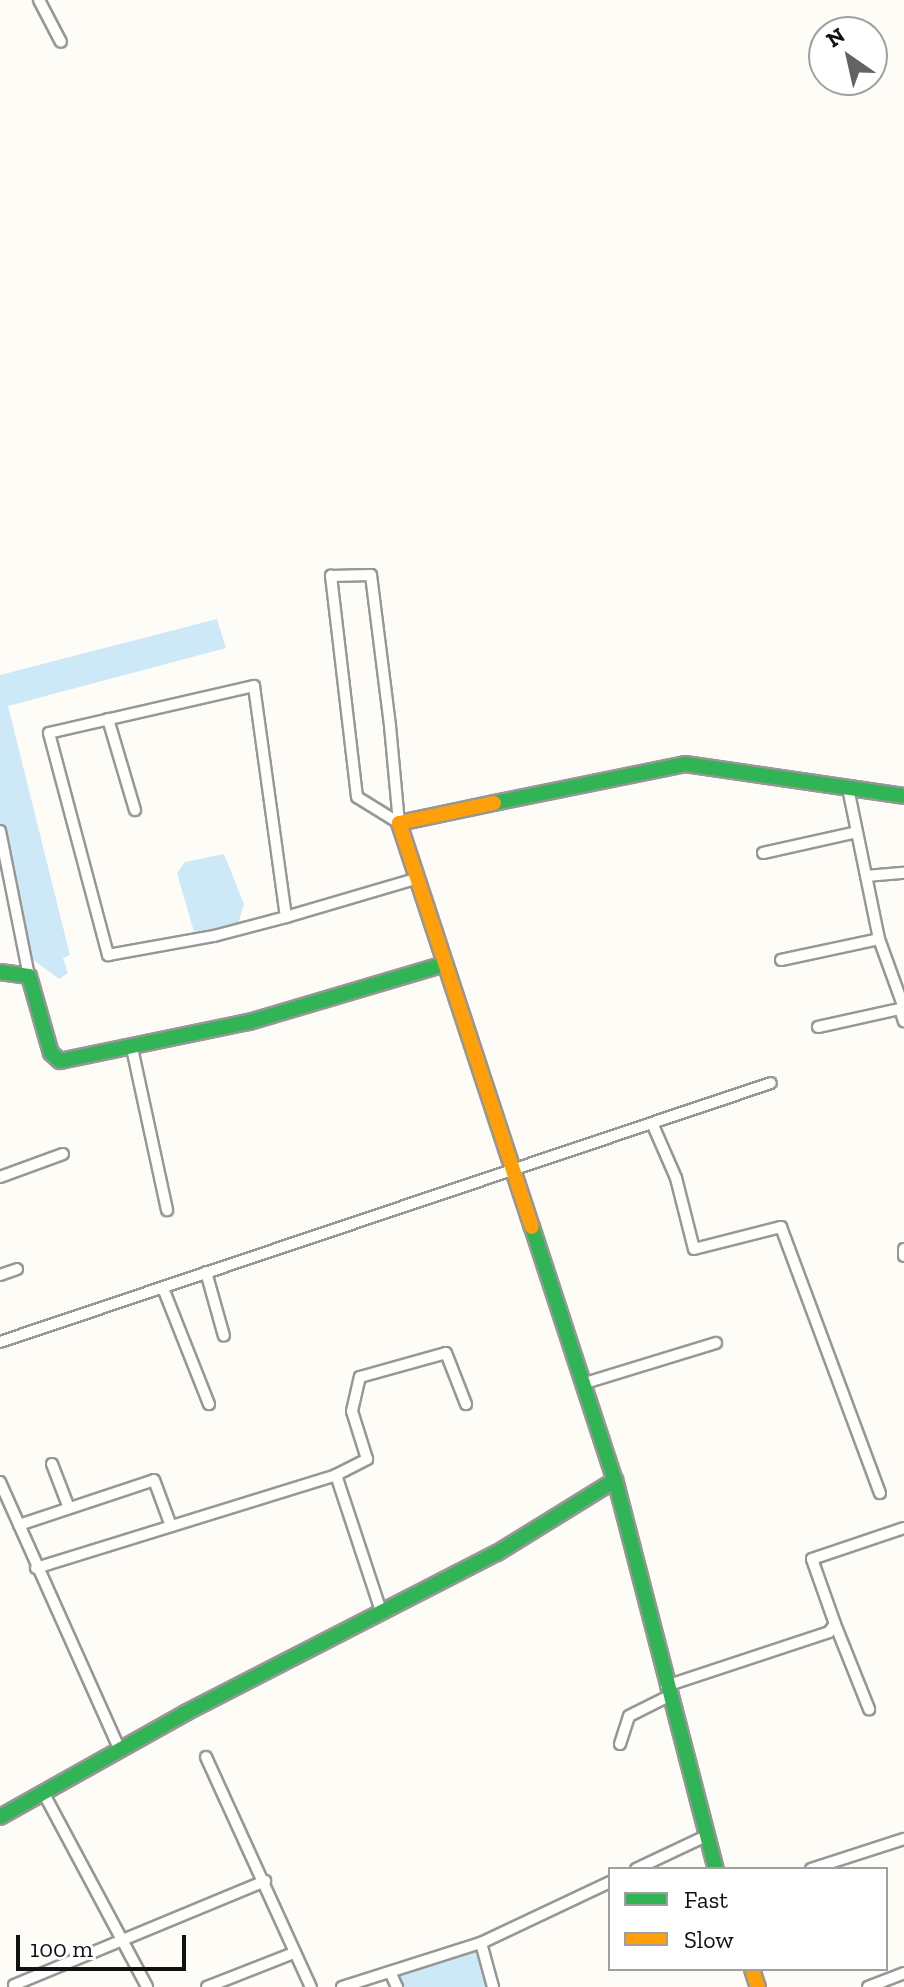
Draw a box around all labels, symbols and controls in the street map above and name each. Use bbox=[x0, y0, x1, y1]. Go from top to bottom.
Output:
north arrow bbox=[808, 16, 888, 96]
text: N bbox=[821, 21, 850, 53]
legend bbox=[608, 1867, 888, 1971]
text: Fast bbox=[684, 1885, 728, 1914]
scale bar bbox=[20, 1919, 190, 1969]
text: Slow bbox=[684, 1925, 734, 1954]
text: 100 m bbox=[30, 1934, 93, 1963]

